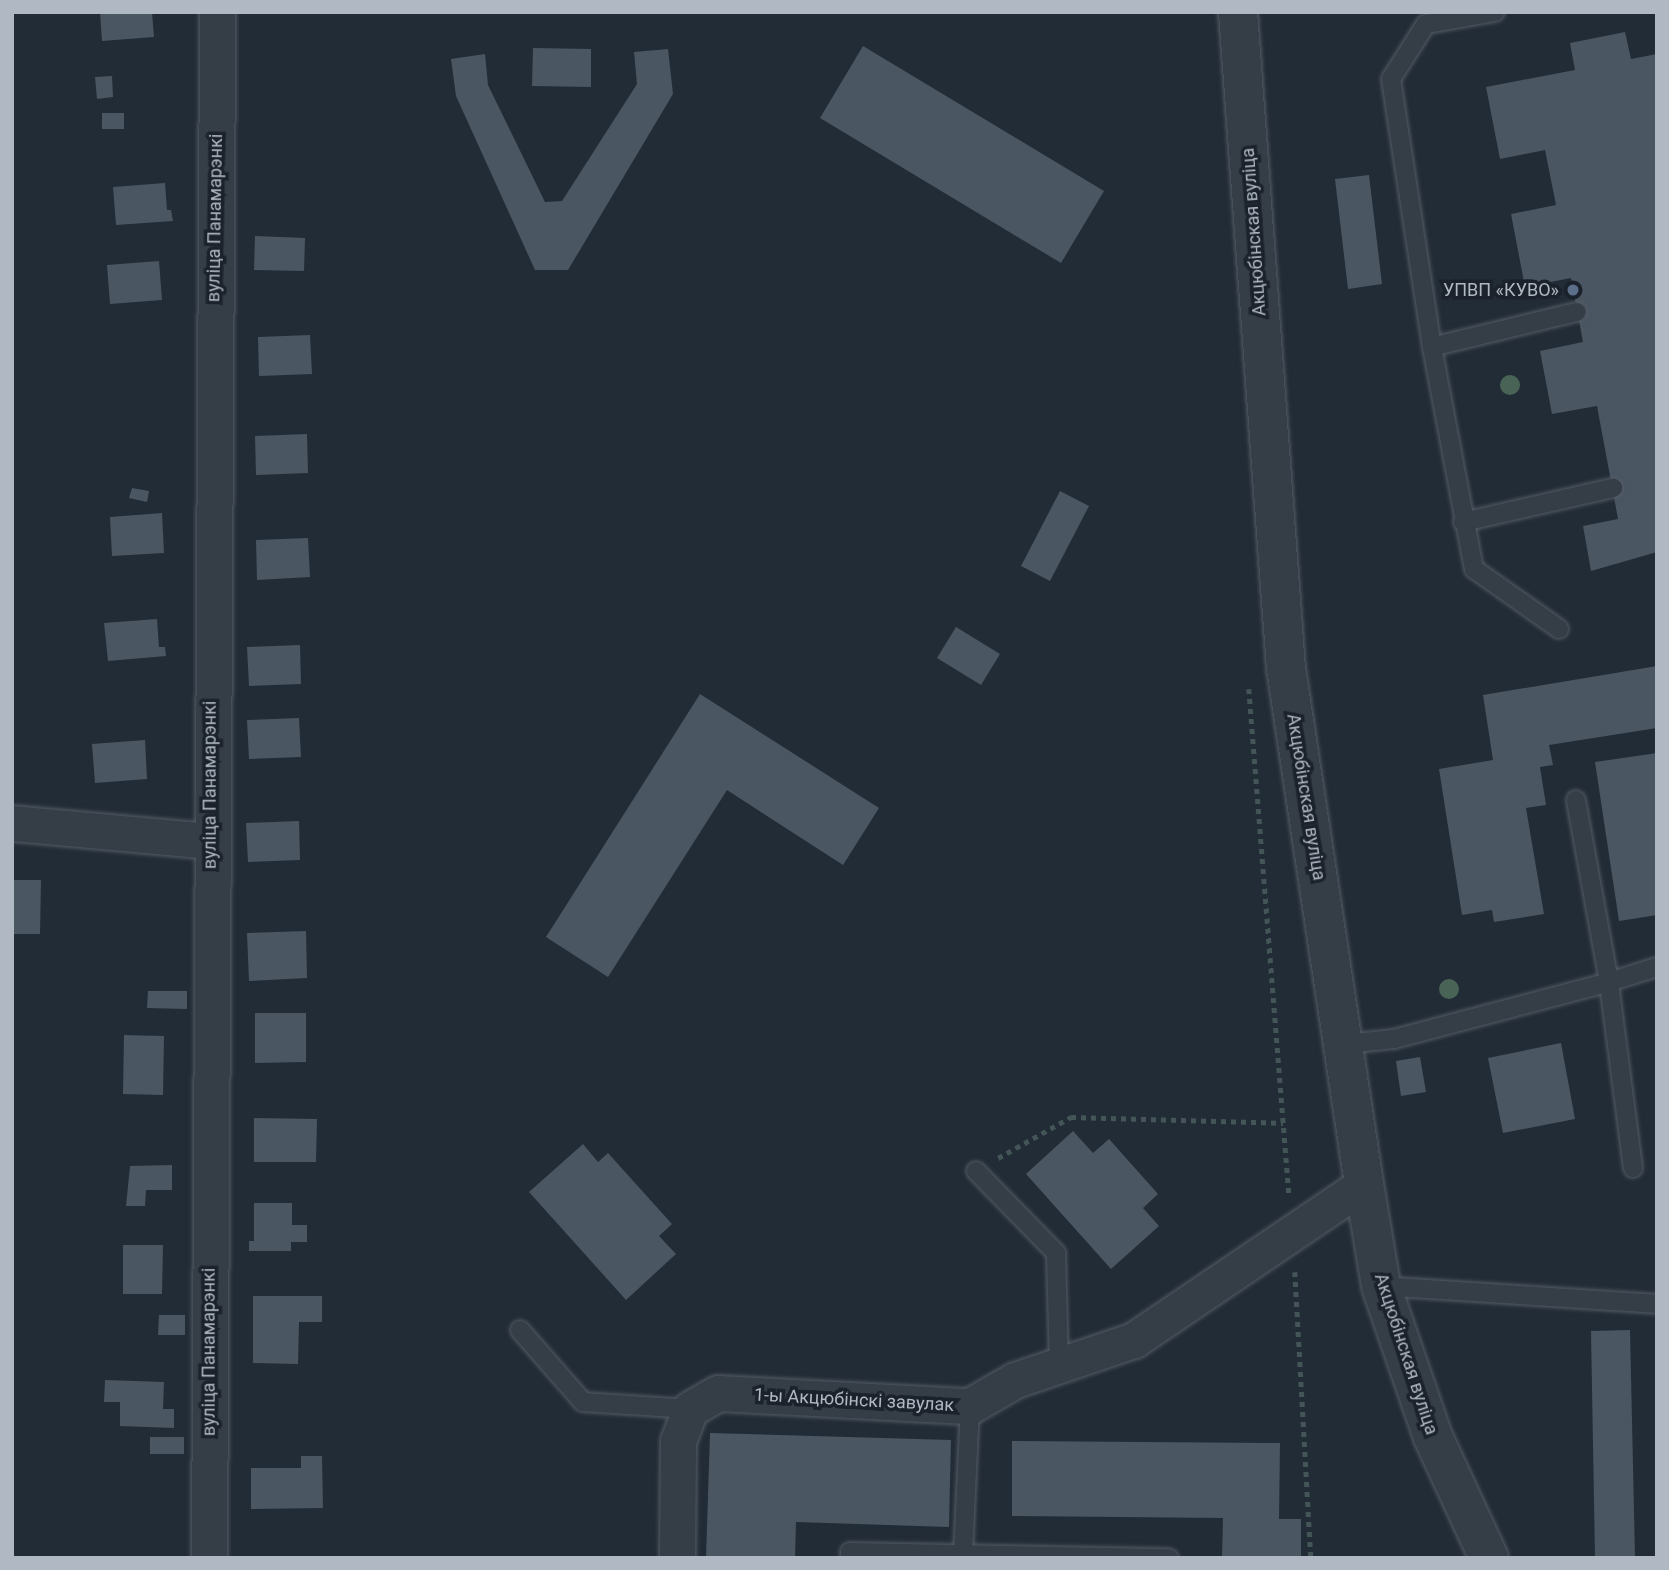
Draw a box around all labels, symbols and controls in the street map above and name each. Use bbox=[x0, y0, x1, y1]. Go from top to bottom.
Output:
street label: вуліца Панамарэнкі bbox=[203, 134, 227, 302]
street label: Акцюбінская вуліца bbox=[1237, 147, 1271, 317]
place label: УПВП «КУВО» bbox=[1443, 279, 1559, 301]
marker: УПВП «КУВО» bbox=[1565, 282, 1581, 298]
street label: вуліца Панамарэнкі bbox=[199, 701, 221, 869]
street label: Акцюбінская вуліца bbox=[1282, 712, 1330, 882]
street label: вуліца Панамарэнкі bbox=[198, 1268, 220, 1436]
street label: Акцюбінская вуліца bbox=[1370, 1271, 1442, 1437]
street label: 1-ы Акцюбінскі завулак bbox=[753, 1384, 955, 1416]

